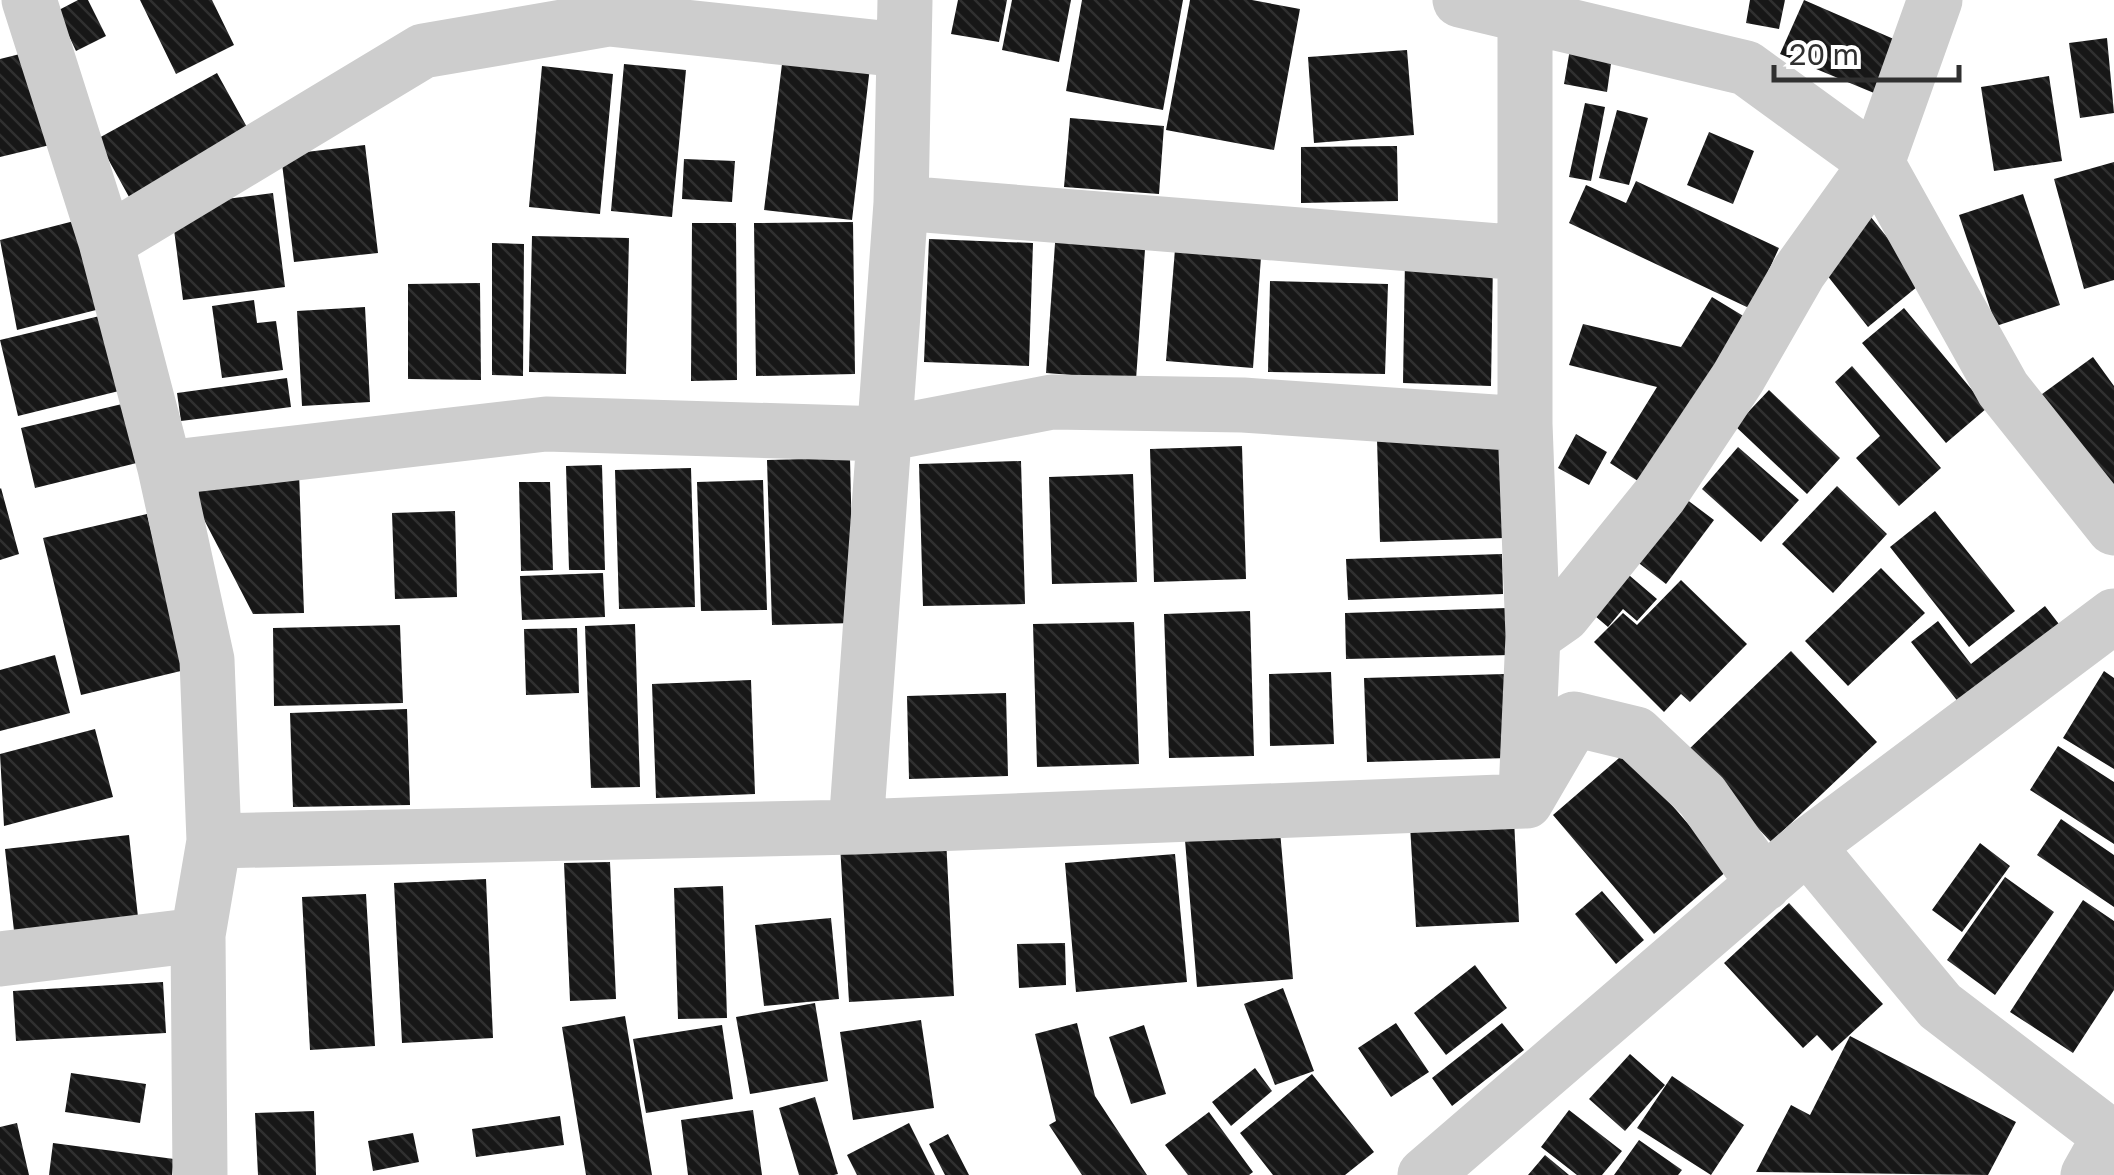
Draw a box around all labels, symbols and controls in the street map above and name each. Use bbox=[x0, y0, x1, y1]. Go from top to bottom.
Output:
scale bar bbox=[1774, 20, 1959, 82]
text: 20 m bbox=[1789, 36, 1859, 72]

